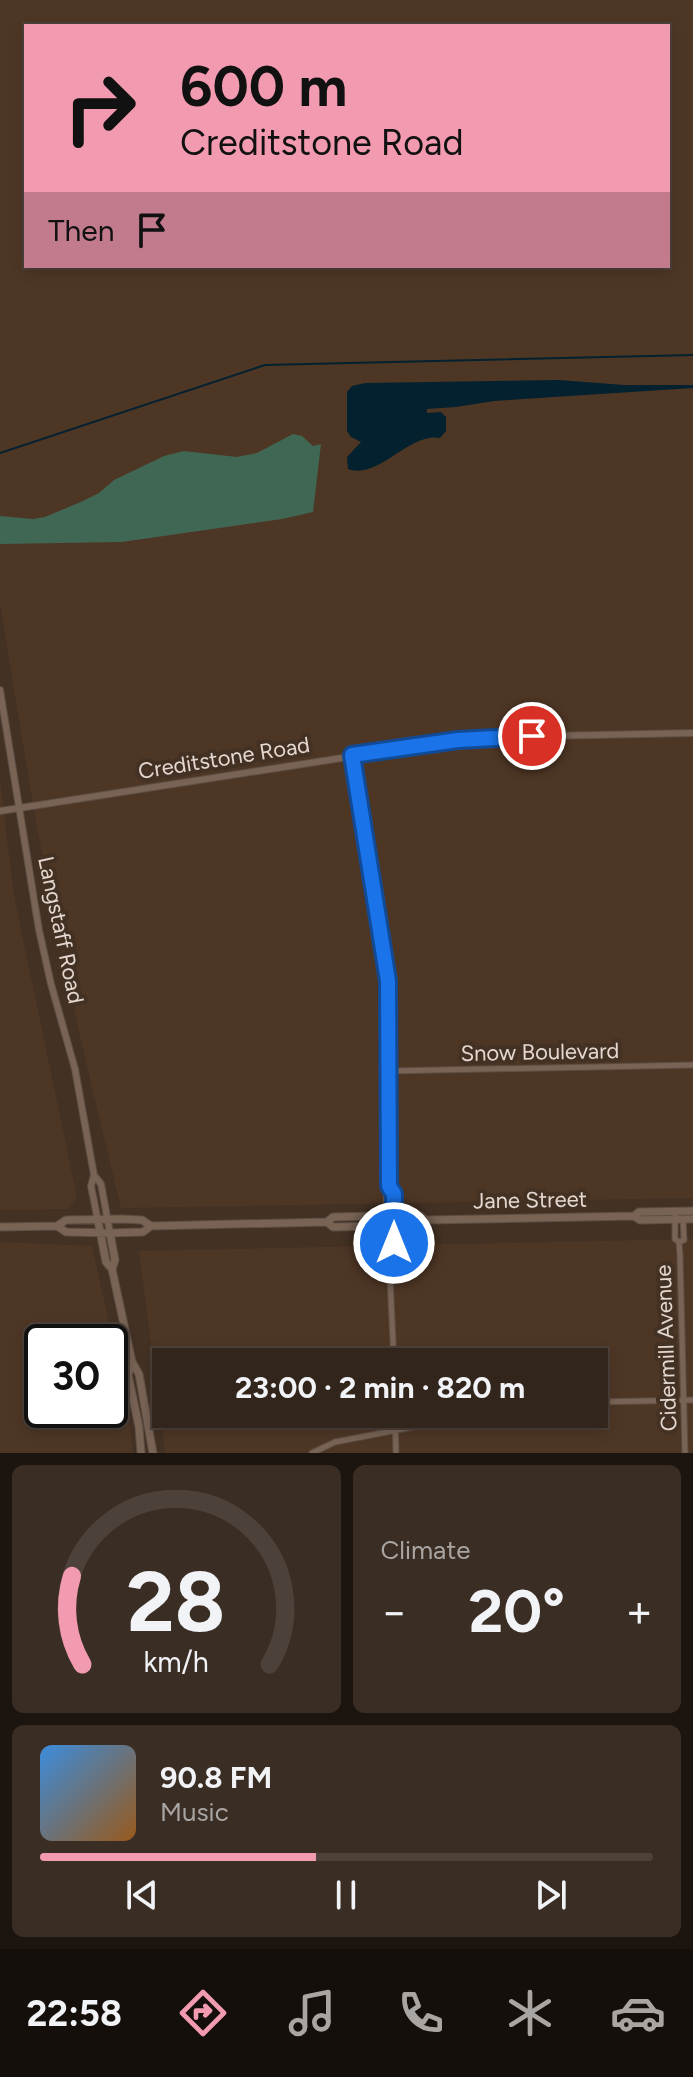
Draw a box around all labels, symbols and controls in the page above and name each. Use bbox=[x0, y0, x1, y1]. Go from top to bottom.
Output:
text: 600 m bbox=[180, 53, 347, 120]
icon: right bbox=[48, 56, 152, 160]
text: Creditstone Road bbox=[180, 121, 464, 164]
icon: arrive bbox=[130, 208, 174, 252]
text: Then bbox=[48, 212, 114, 249]
pin bbox=[498, 702, 566, 770]
icon: arrive bbox=[510, 714, 554, 758]
street label: Creditstone Road bbox=[136, 731, 312, 785]
street label: Langstaff Road bbox=[32, 854, 90, 1006]
street label: Snow Boulevard bbox=[460, 1037, 620, 1067]
street label: Jane Street bbox=[473, 1186, 587, 1214]
position arrow bbox=[352, 1201, 436, 1285]
street label: Cidermill Avenue bbox=[650, 1264, 682, 1432]
speed limit sign: 30 bbox=[24, 1324, 128, 1428]
text: 23:00 · 2 min · 820 m bbox=[235, 1369, 525, 1406]
text: Climate bbox=[381, 1534, 470, 1566]
text: 28 bbox=[127, 1552, 226, 1652]
text: 20° bbox=[469, 1575, 565, 1647]
text: − bbox=[381, 1585, 408, 1638]
text: + bbox=[626, 1585, 653, 1638]
text: km/h bbox=[144, 1645, 209, 1679]
text: 90.8 FM bbox=[160, 1759, 272, 1796]
text: Music bbox=[160, 1796, 229, 1828]
icon: previous bbox=[120, 1873, 164, 1917]
icon: pause bbox=[324, 1873, 368, 1917]
icon: next bbox=[529, 1873, 573, 1917]
icon: directions bbox=[175, 1985, 231, 2041]
icon: music bbox=[284, 1985, 340, 2041]
icon: phone bbox=[393, 1985, 449, 2041]
icon: climate bbox=[502, 1985, 558, 2041]
icon: car bbox=[610, 1985, 666, 2041]
text: 22:58 bbox=[26, 1992, 122, 2035]

